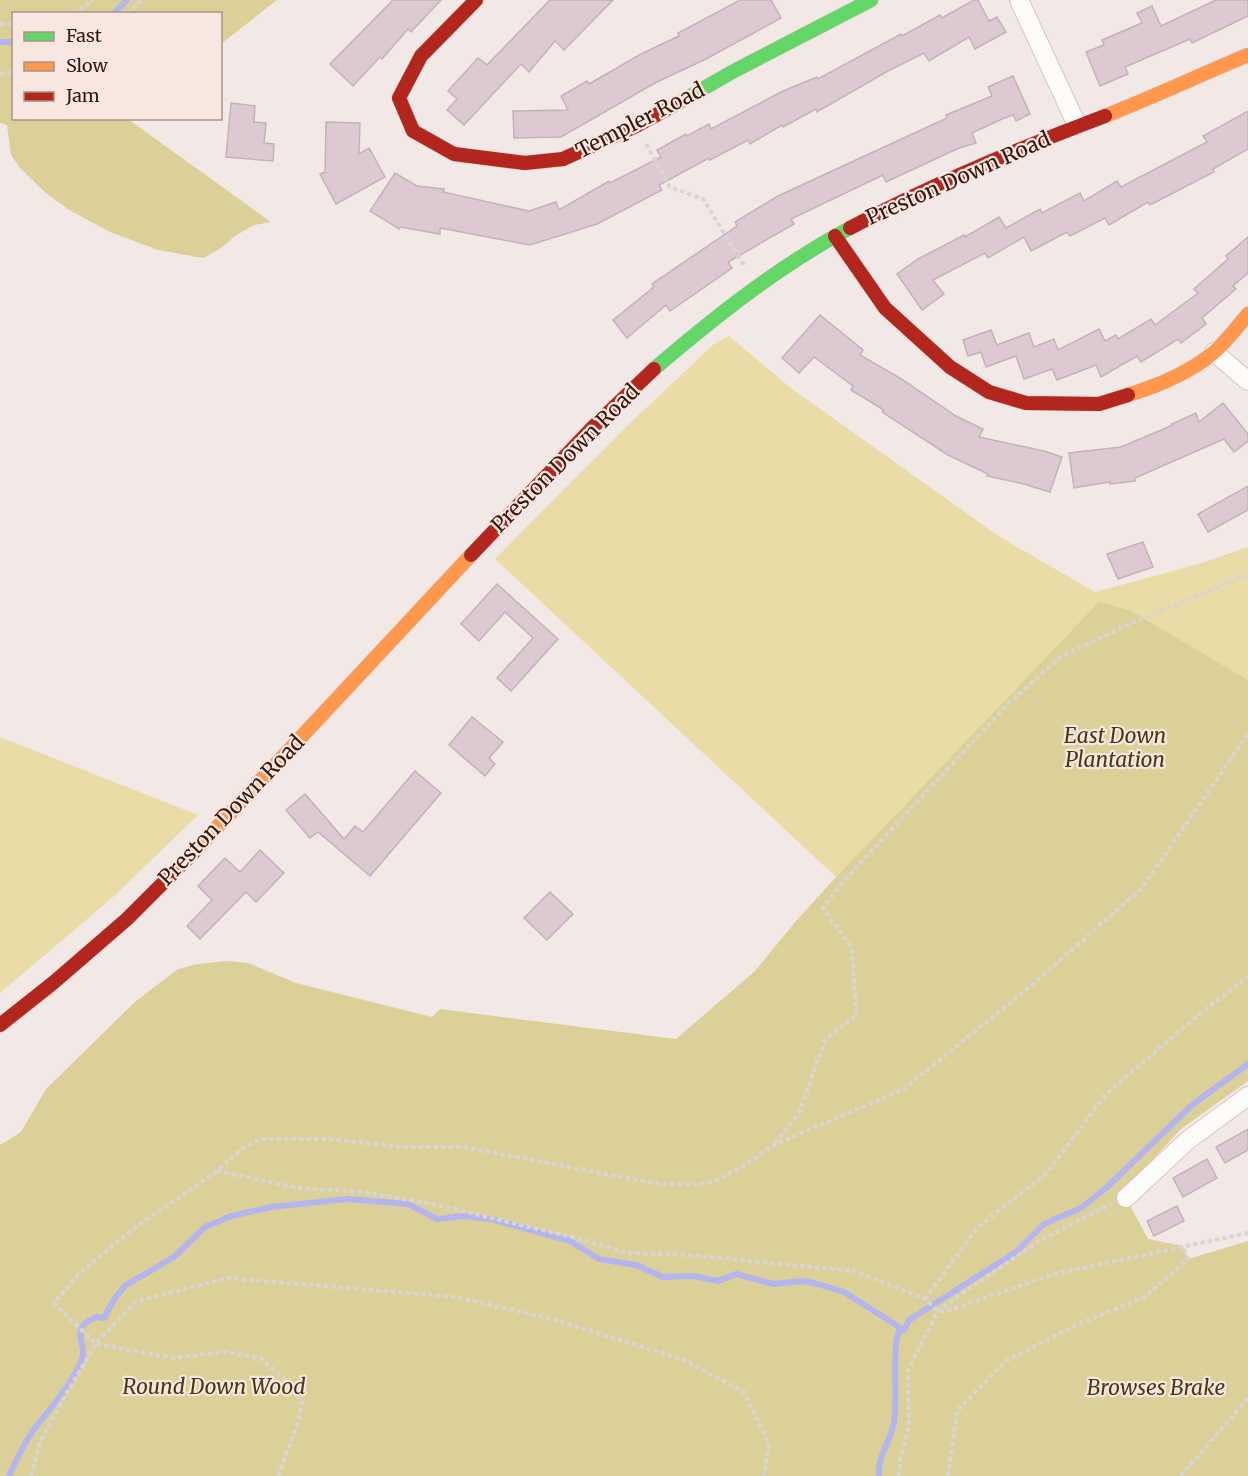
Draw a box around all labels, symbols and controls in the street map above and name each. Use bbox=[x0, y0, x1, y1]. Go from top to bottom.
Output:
legend bbox=[12, 12, 222, 120]
text: Fast bbox=[66, 24, 102, 47]
text: Slow bbox=[66, 54, 109, 77]
street label: Templer Road bbox=[571, 76, 709, 164]
text: Jam bbox=[65, 84, 100, 107]
street label: Preston Down Road bbox=[862, 125, 1055, 231]
street label: Preston Down Road bbox=[485, 378, 645, 538]
park label: East Down Plantation bbox=[1064, 722, 1166, 773]
street label: Preston Down Road bbox=[152, 729, 310, 891]
park label: Round Down Wood bbox=[122, 1373, 306, 1400]
park label: Browses Brake bbox=[1087, 1374, 1225, 1401]

